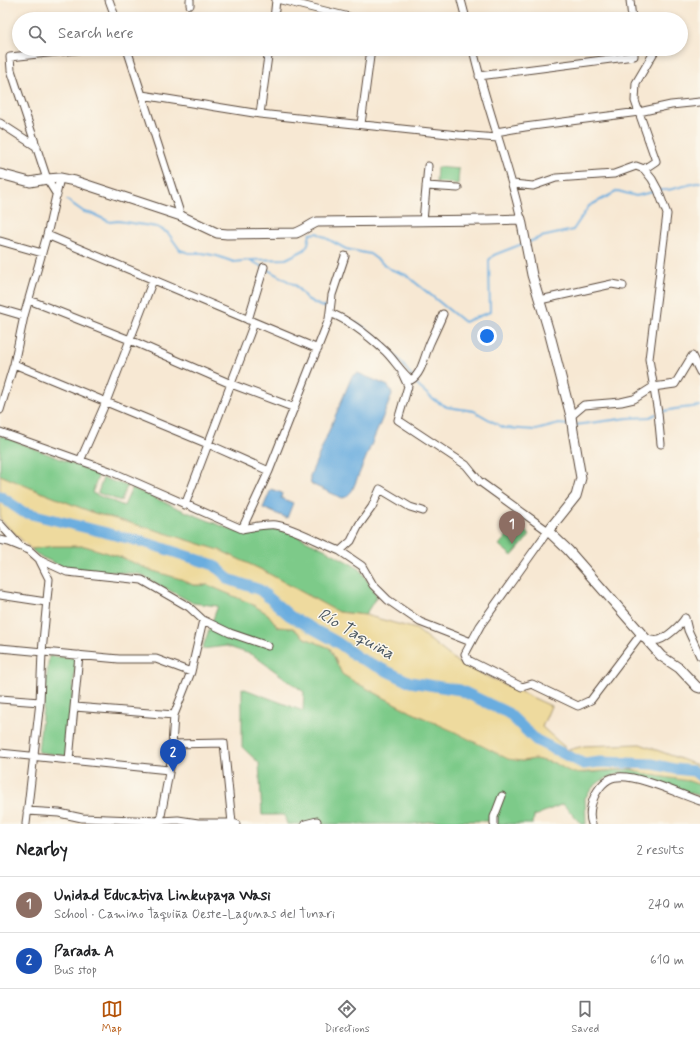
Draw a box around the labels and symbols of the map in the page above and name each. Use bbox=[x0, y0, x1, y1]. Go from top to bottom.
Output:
your location bbox=[477, 326, 497, 346]
pin: 1 bbox=[499, 511, 525, 544]
water label: Río Taquiña bbox=[314, 603, 399, 665]
pin: 2 bbox=[160, 739, 186, 772]

